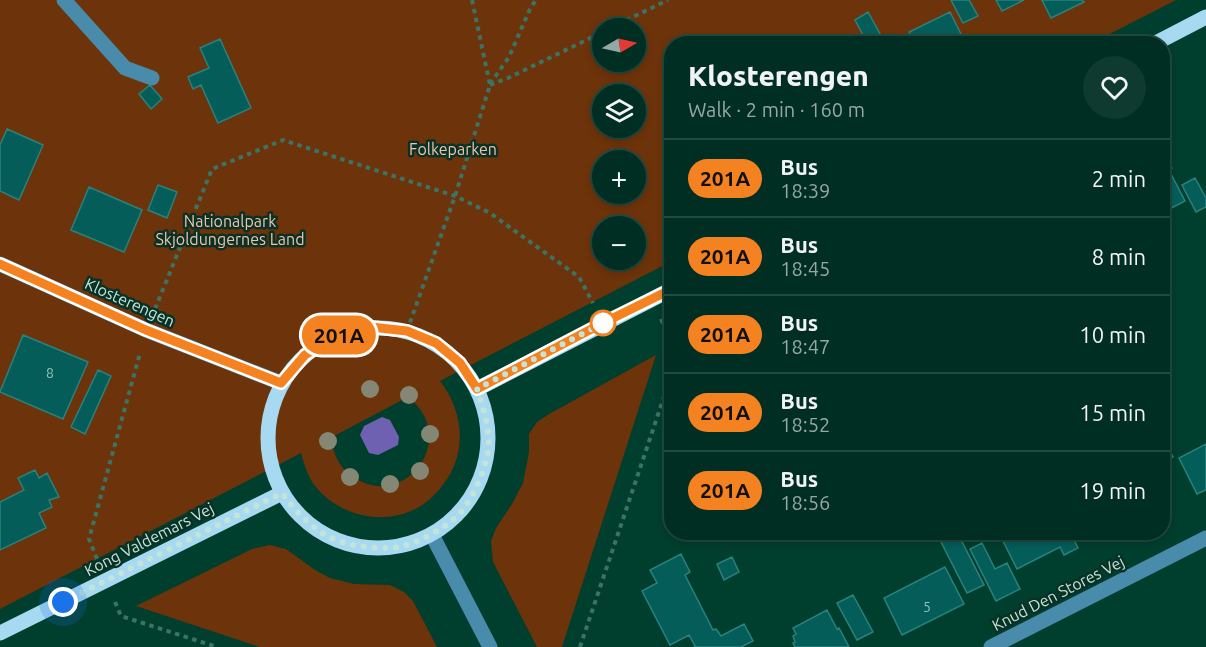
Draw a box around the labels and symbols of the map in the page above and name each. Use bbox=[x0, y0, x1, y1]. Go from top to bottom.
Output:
north arrow bbox=[592, 18, 646, 72]
park label: Folkeparken bbox=[409, 140, 497, 158]
park label: Nationalpark Skjoldungernes Land bbox=[155, 212, 305, 248]
street label: Klosterengen bbox=[82, 274, 178, 330]
unlabelled marker bbox=[590, 310, 616, 336]
line badge: 201A bbox=[297, 316, 381, 354]
house number: 8 bbox=[46, 365, 54, 381]
street label: Kong Valdemars Vej bbox=[81, 499, 217, 579]
street label: Knud Den Stores Vej bbox=[989, 552, 1127, 634]
your location bbox=[48, 587, 78, 617]
house number: 5 bbox=[923, 599, 931, 615]

